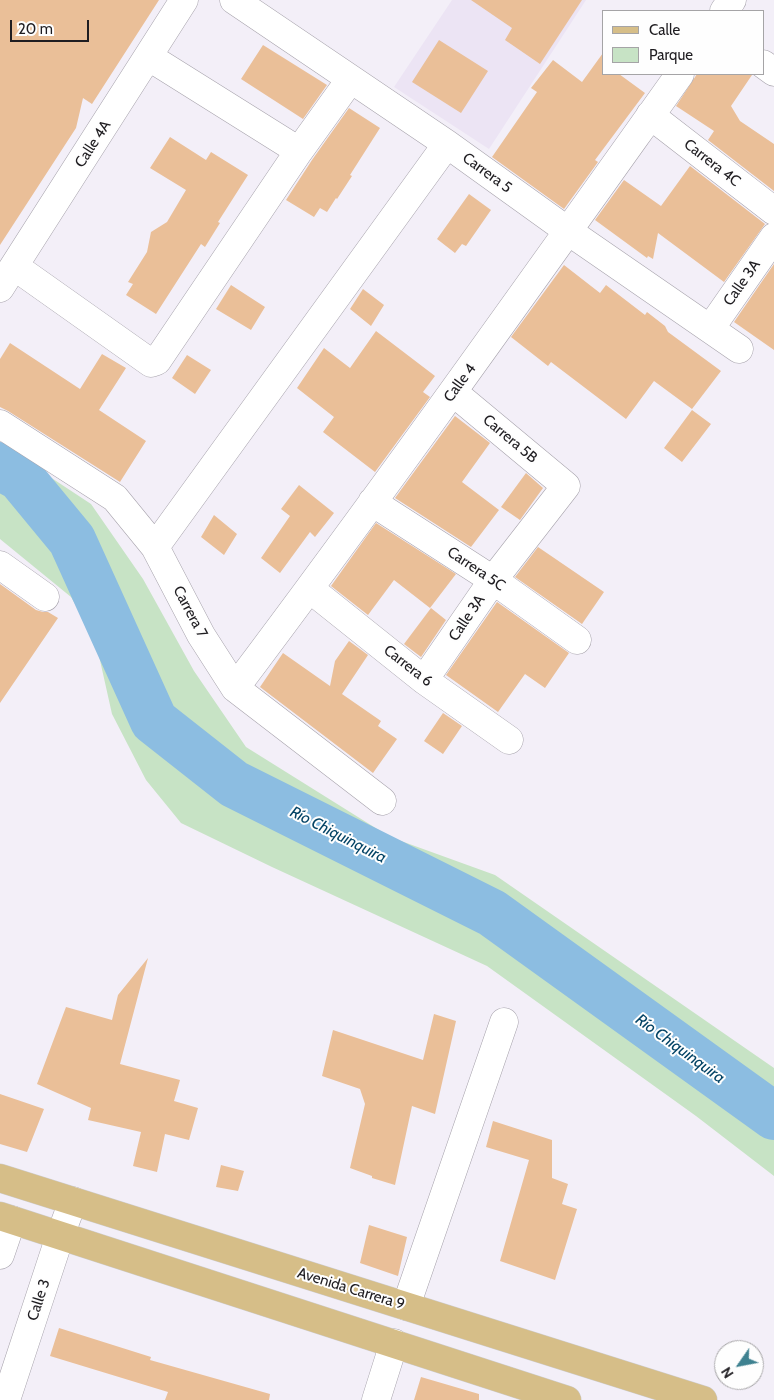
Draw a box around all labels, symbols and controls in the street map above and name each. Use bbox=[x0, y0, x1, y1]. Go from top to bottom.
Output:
scale bar bbox=[12, 10, 91, 42]
legend bbox=[602, 10, 764, 75]
text: 20 m bbox=[18, 20, 53, 38]
text: Calle bbox=[649, 21, 680, 39]
text: Parque bbox=[649, 46, 693, 64]
street label: Calle 4A bbox=[71, 117, 115, 171]
street label: Carrera 4C bbox=[680, 135, 744, 191]
street label: Carrera 5 bbox=[459, 149, 515, 197]
street label: Calle 3A bbox=[720, 257, 764, 309]
street label: Calle 4 bbox=[440, 360, 480, 406]
street label: Carrera 5B bbox=[479, 411, 541, 467]
street label: Carrera 5C bbox=[444, 543, 508, 595]
street label: Carrera 7 bbox=[169, 583, 211, 641]
street label: Calle 3A bbox=[445, 591, 489, 645]
street label: Carrera 6 bbox=[380, 641, 436, 691]
water label: Río Chiquinquira bbox=[287, 803, 389, 867]
water label: Río Chiquinquira bbox=[632, 1010, 728, 1088]
street label: Avenida Carrera 9 bbox=[295, 1264, 407, 1314]
street label: Calle 3 bbox=[24, 1277, 54, 1323]
north arrow bbox=[714, 1340, 764, 1390]
text: N bbox=[717, 1364, 738, 1382]

